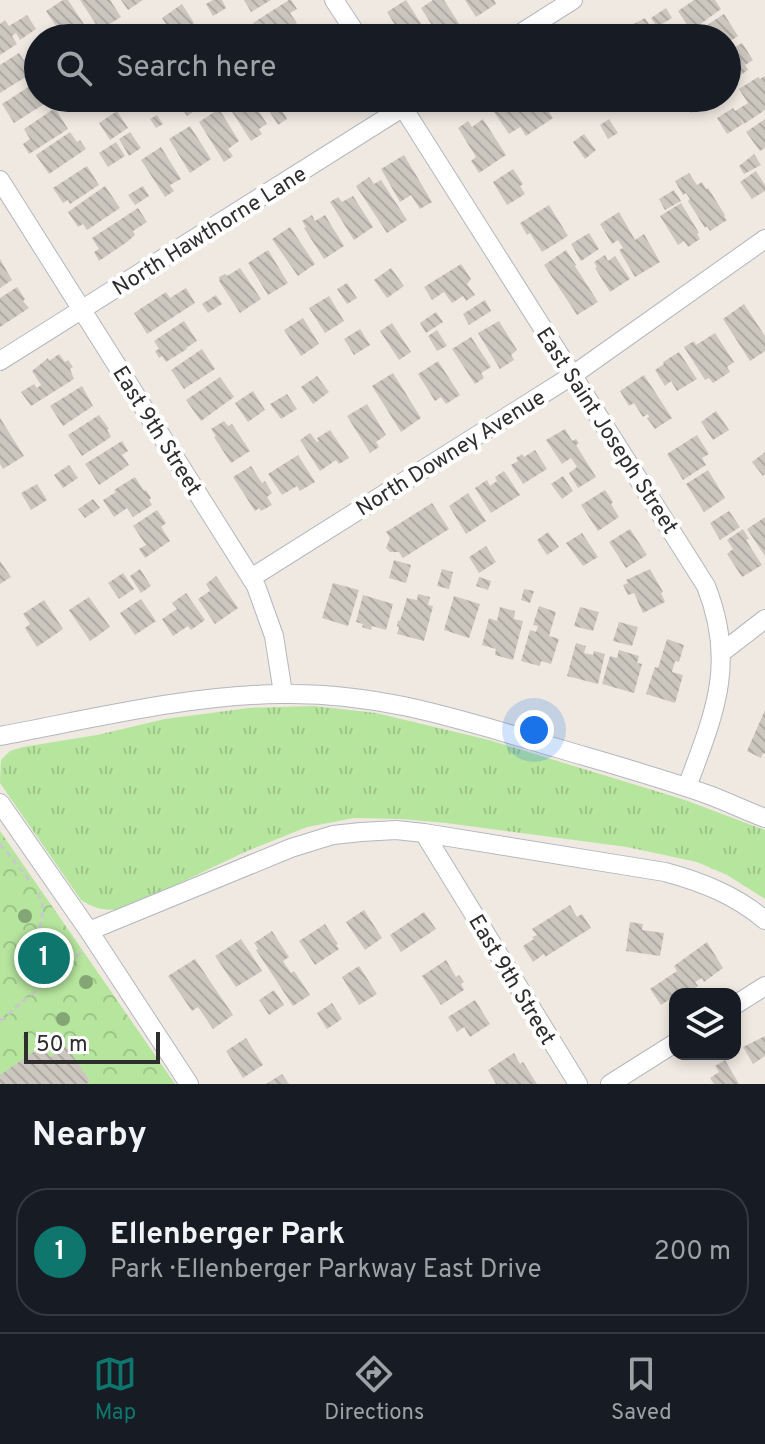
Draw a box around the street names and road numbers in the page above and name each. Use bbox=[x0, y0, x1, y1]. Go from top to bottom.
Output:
street label: North Hawthorne Lane bbox=[108, 161, 312, 303]
street label: East Saint Joseph Street bbox=[529, 323, 683, 540]
street label: East 9th Street bbox=[105, 362, 206, 501]
street label: North Downey Avenue bbox=[352, 385, 551, 523]
street label: East 9th Street bbox=[461, 910, 560, 1050]

